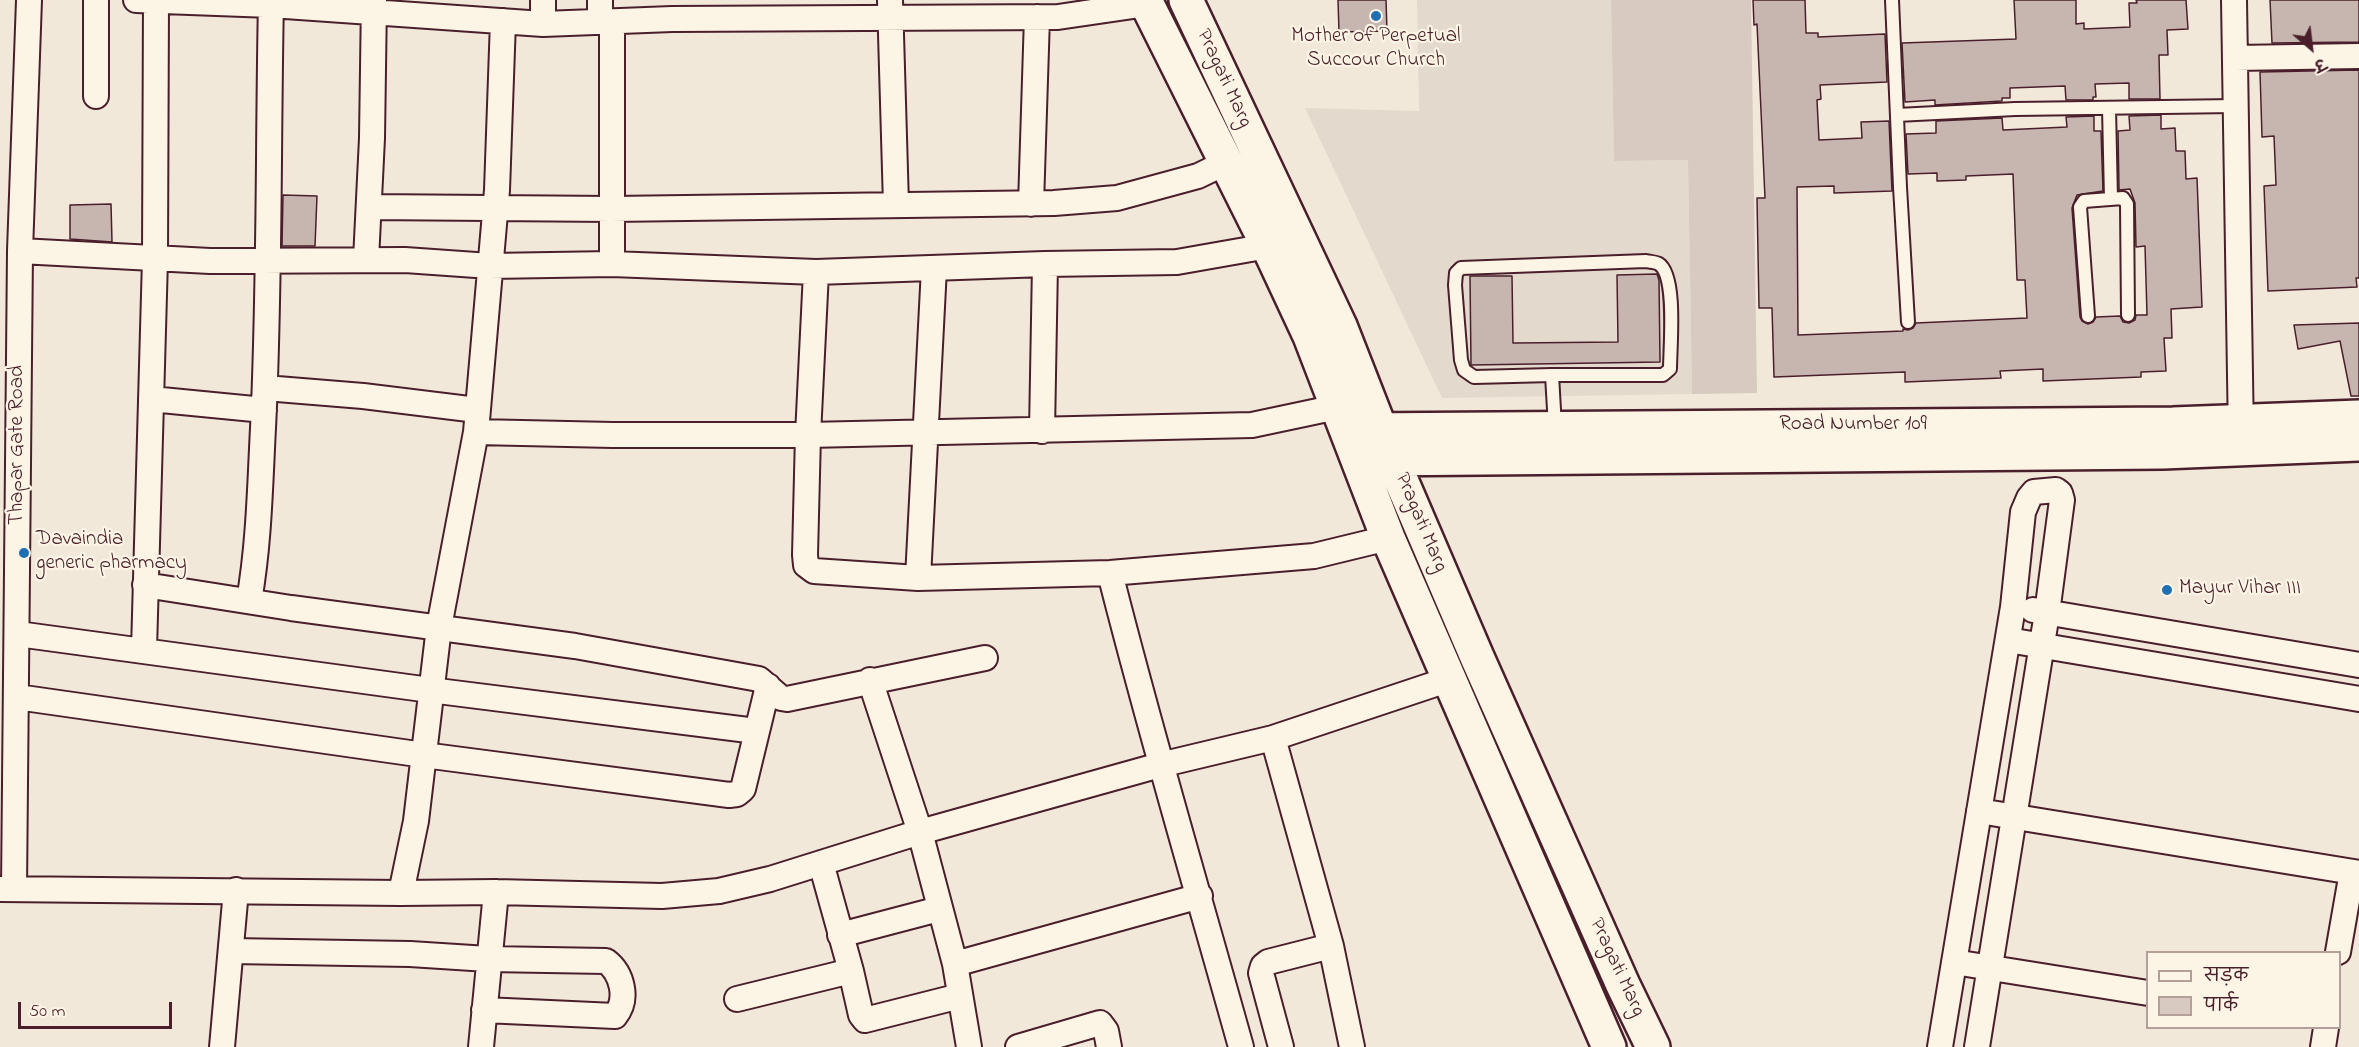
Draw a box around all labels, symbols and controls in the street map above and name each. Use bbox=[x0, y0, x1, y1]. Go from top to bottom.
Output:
marker: Mother of Perpetual Succour Church bbox=[1369, 9, 1383, 23]
north arrow bbox=[2281, 18, 2341, 78]
place label: Mother of Perpetual Succour Church bbox=[1291, 25, 1461, 75]
street label: Pragati Marg bbox=[1189, 26, 1257, 132]
text: उ bbox=[2309, 51, 2330, 77]
street label: Thapar Gate Road bbox=[6, 365, 32, 525]
street label: Road Number 109 bbox=[1779, 413, 1927, 439]
street label: Pragati Marg bbox=[1388, 469, 1452, 577]
place label: Davaindia generic pharmacy bbox=[36, 528, 187, 578]
marker: Davaindia generic pharmacy bbox=[17, 546, 31, 560]
place label: Mayur Vihar III bbox=[2179, 577, 2301, 603]
marker: Mayur Vihar III bbox=[2160, 583, 2174, 597]
street label: Pragati Marg bbox=[1582, 915, 1650, 1021]
legend bbox=[2146, 951, 2341, 1029]
text: सड़क bbox=[2204, 964, 2248, 990]
scale bar bbox=[21, 990, 176, 1028]
text: पार्क bbox=[2204, 994, 2238, 1020]
text: 50 m bbox=[29, 999, 66, 1025]

